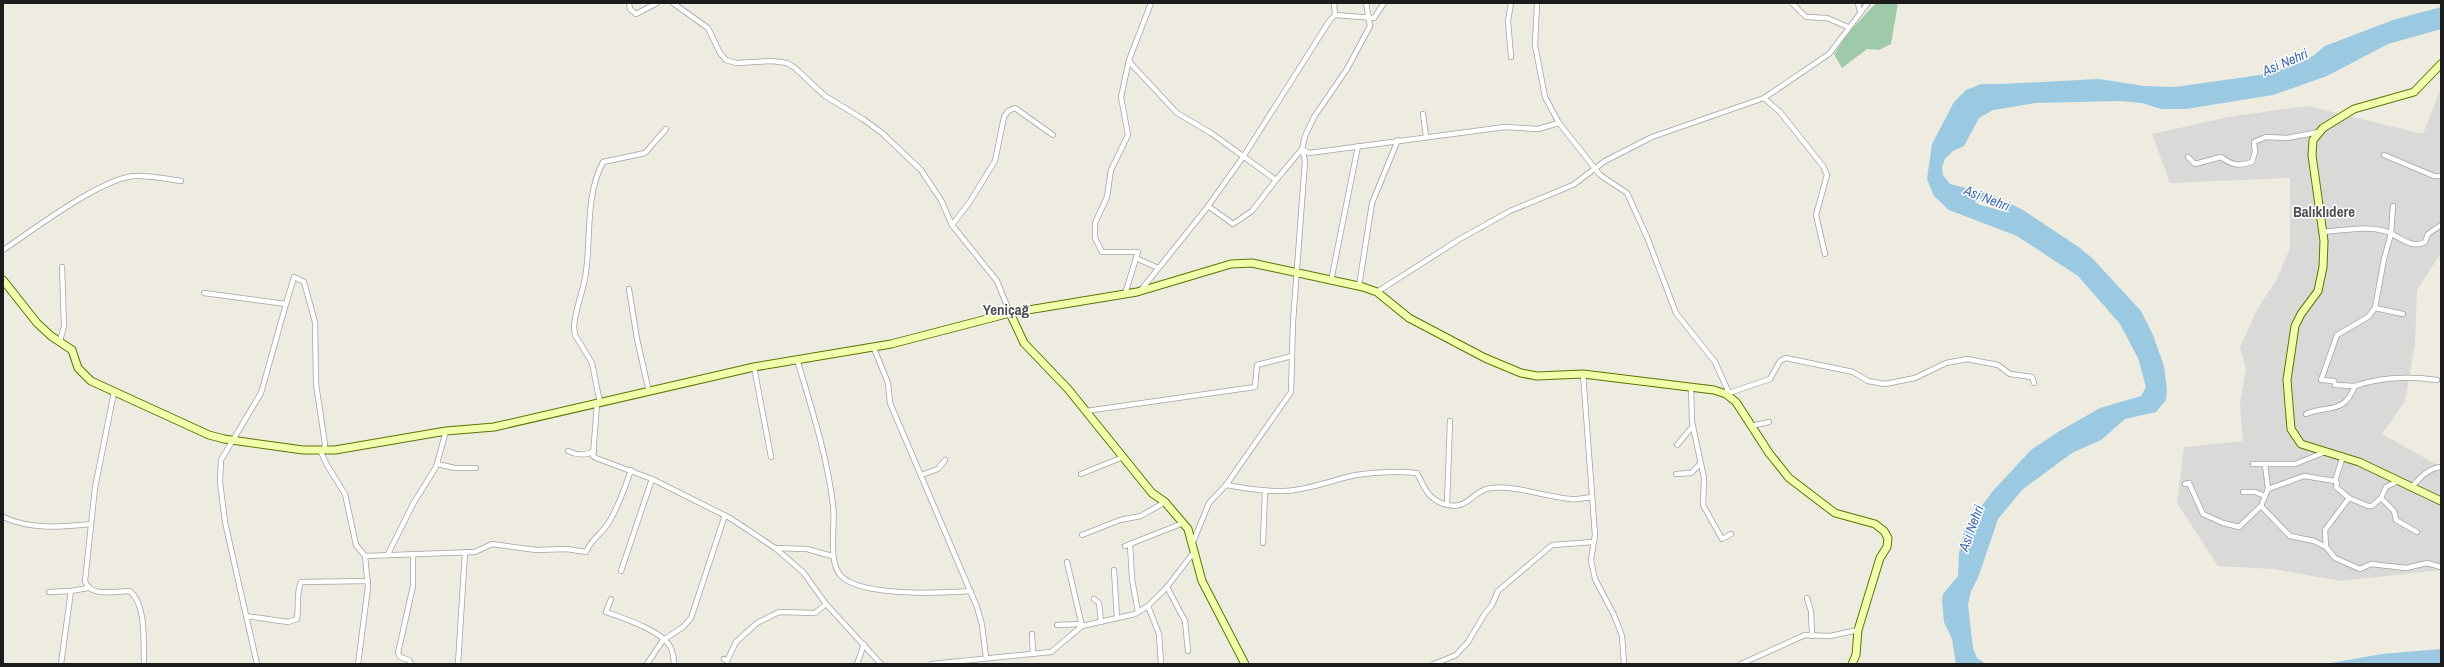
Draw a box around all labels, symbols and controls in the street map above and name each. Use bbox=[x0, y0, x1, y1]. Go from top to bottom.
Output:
water label: Asi Nehri bbox=[2259, 44, 2311, 80]
water label: Asi Nehri bbox=[1961, 181, 2013, 215]
district label: Balıklıdere bbox=[2293, 201, 2355, 222]
district label: Yeniçağ bbox=[983, 299, 1030, 320]
water label: Asi Nehri bbox=[1954, 502, 1988, 555]

